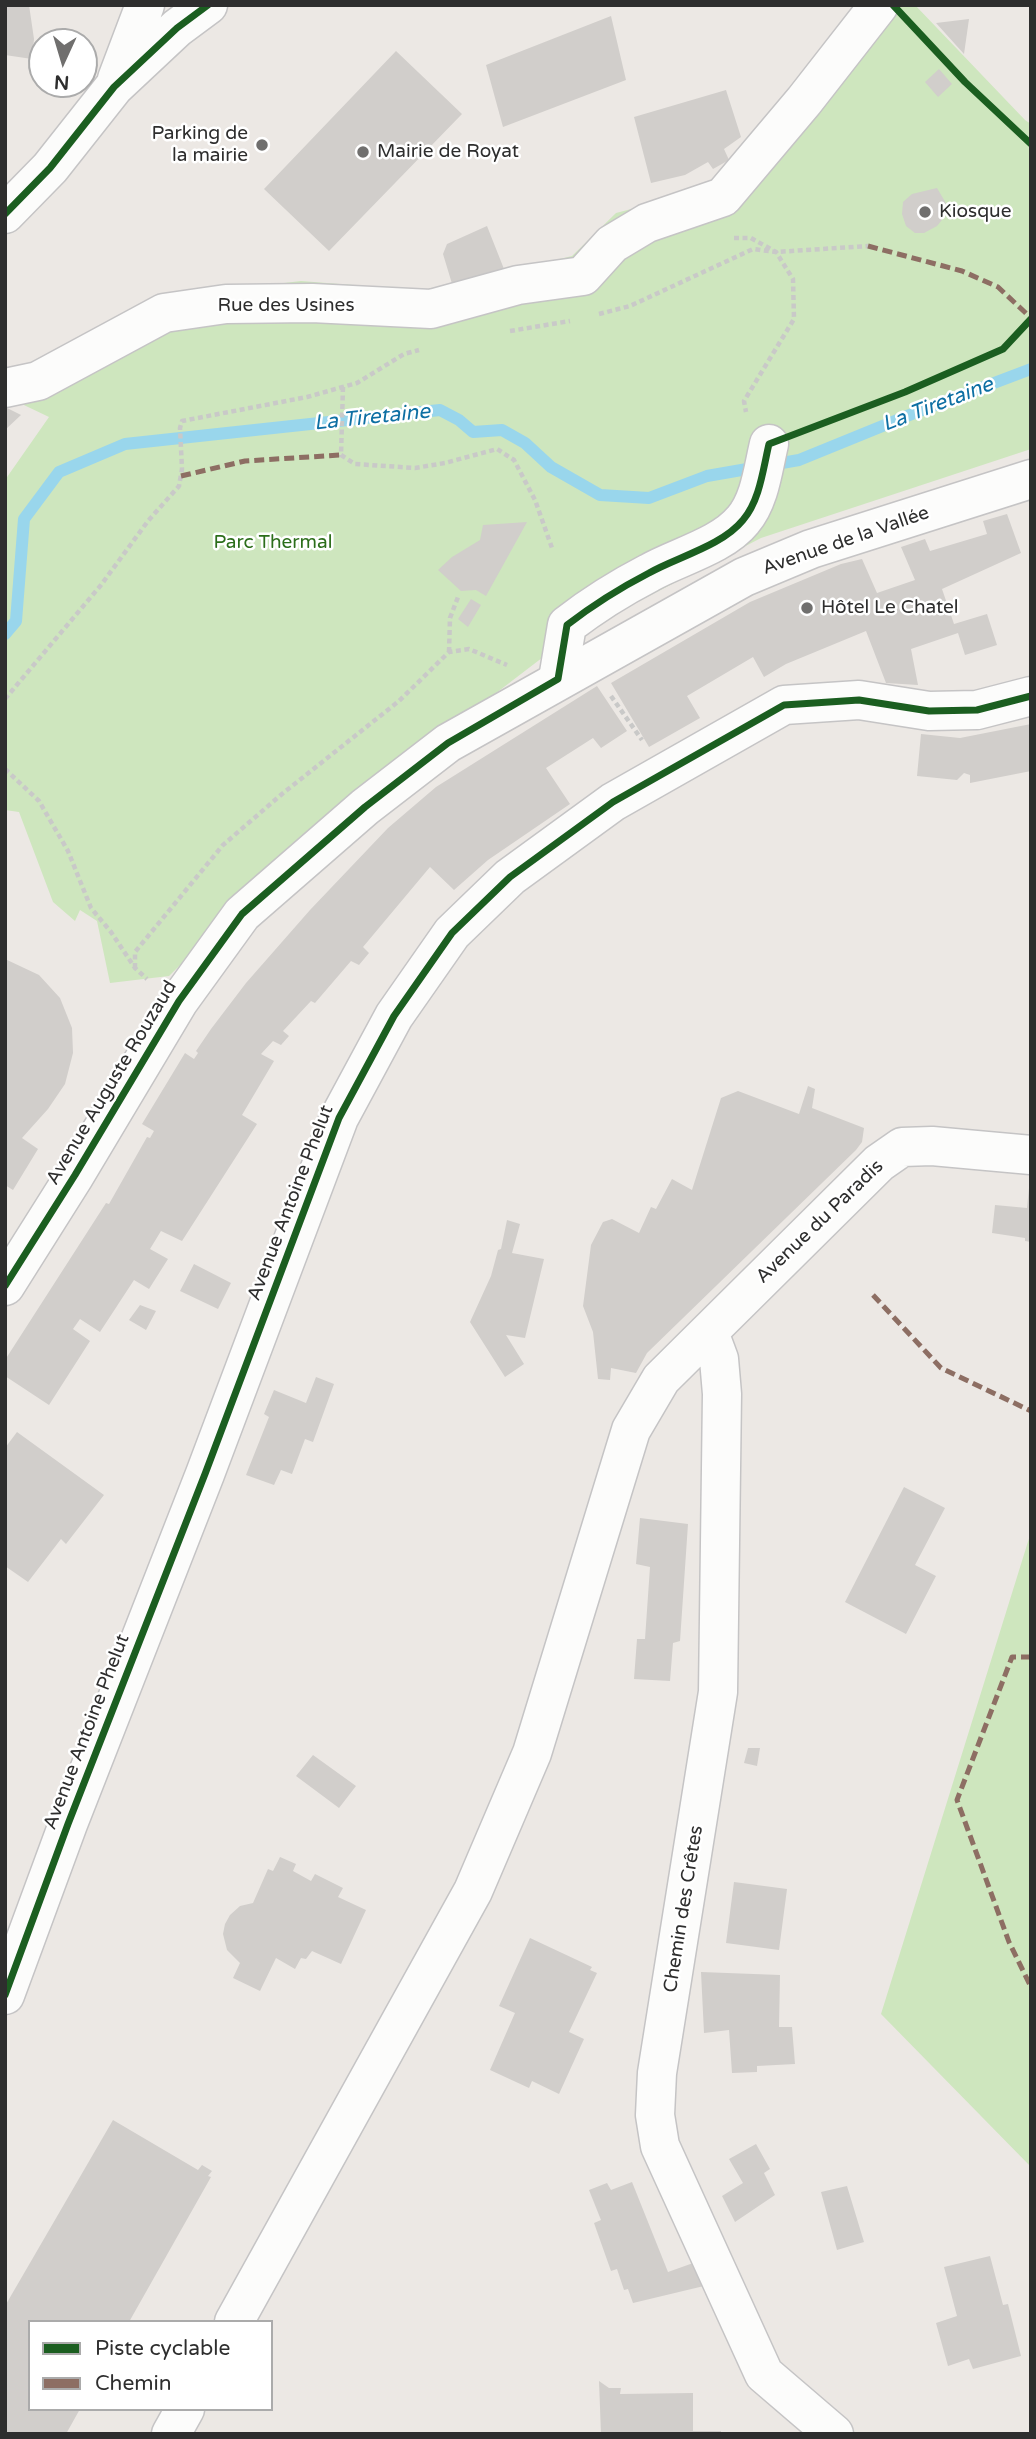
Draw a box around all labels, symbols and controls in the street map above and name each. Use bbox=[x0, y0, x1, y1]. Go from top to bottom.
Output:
north arrow bbox=[28, 28, 98, 98]
text: N bbox=[53, 70, 70, 93]
place label: Parking de la mairie bbox=[151, 123, 248, 167]
marker: Parking de la mairie bbox=[254, 137, 270, 153]
place label: Mairie de Royat bbox=[377, 141, 519, 163]
marker: Mairie de Royat bbox=[355, 144, 371, 160]
place label: Kiosque bbox=[939, 201, 1011, 223]
marker: Kiosque bbox=[917, 204, 933, 220]
street label: Rue des Usines bbox=[218, 295, 354, 317]
water label: La Tiretaine bbox=[879, 372, 997, 438]
water label: La Tiretaine bbox=[313, 399, 431, 437]
street label: Avenue de la Vallée bbox=[760, 502, 932, 580]
park label: Parc Thermal bbox=[214, 532, 332, 554]
place label: Hôtel Le Chatel bbox=[821, 597, 959, 619]
marker: Hôtel Le Chatel bbox=[799, 600, 815, 616]
street label: Avenue Auguste Rouzaud bbox=[42, 977, 182, 1189]
street label: Avenue Antoine Phelut bbox=[243, 1102, 339, 1304]
street label: Avenue du Paradis bbox=[752, 1155, 888, 1289]
street label: Avenue Antoine Phelut bbox=[39, 1631, 135, 1833]
street label: Chemin des Crêtes bbox=[660, 1824, 708, 1994]
legend bbox=[28, 2320, 273, 2411]
text: Piste cyclable bbox=[95, 2336, 230, 2361]
text: Chemin bbox=[95, 2371, 172, 2396]

